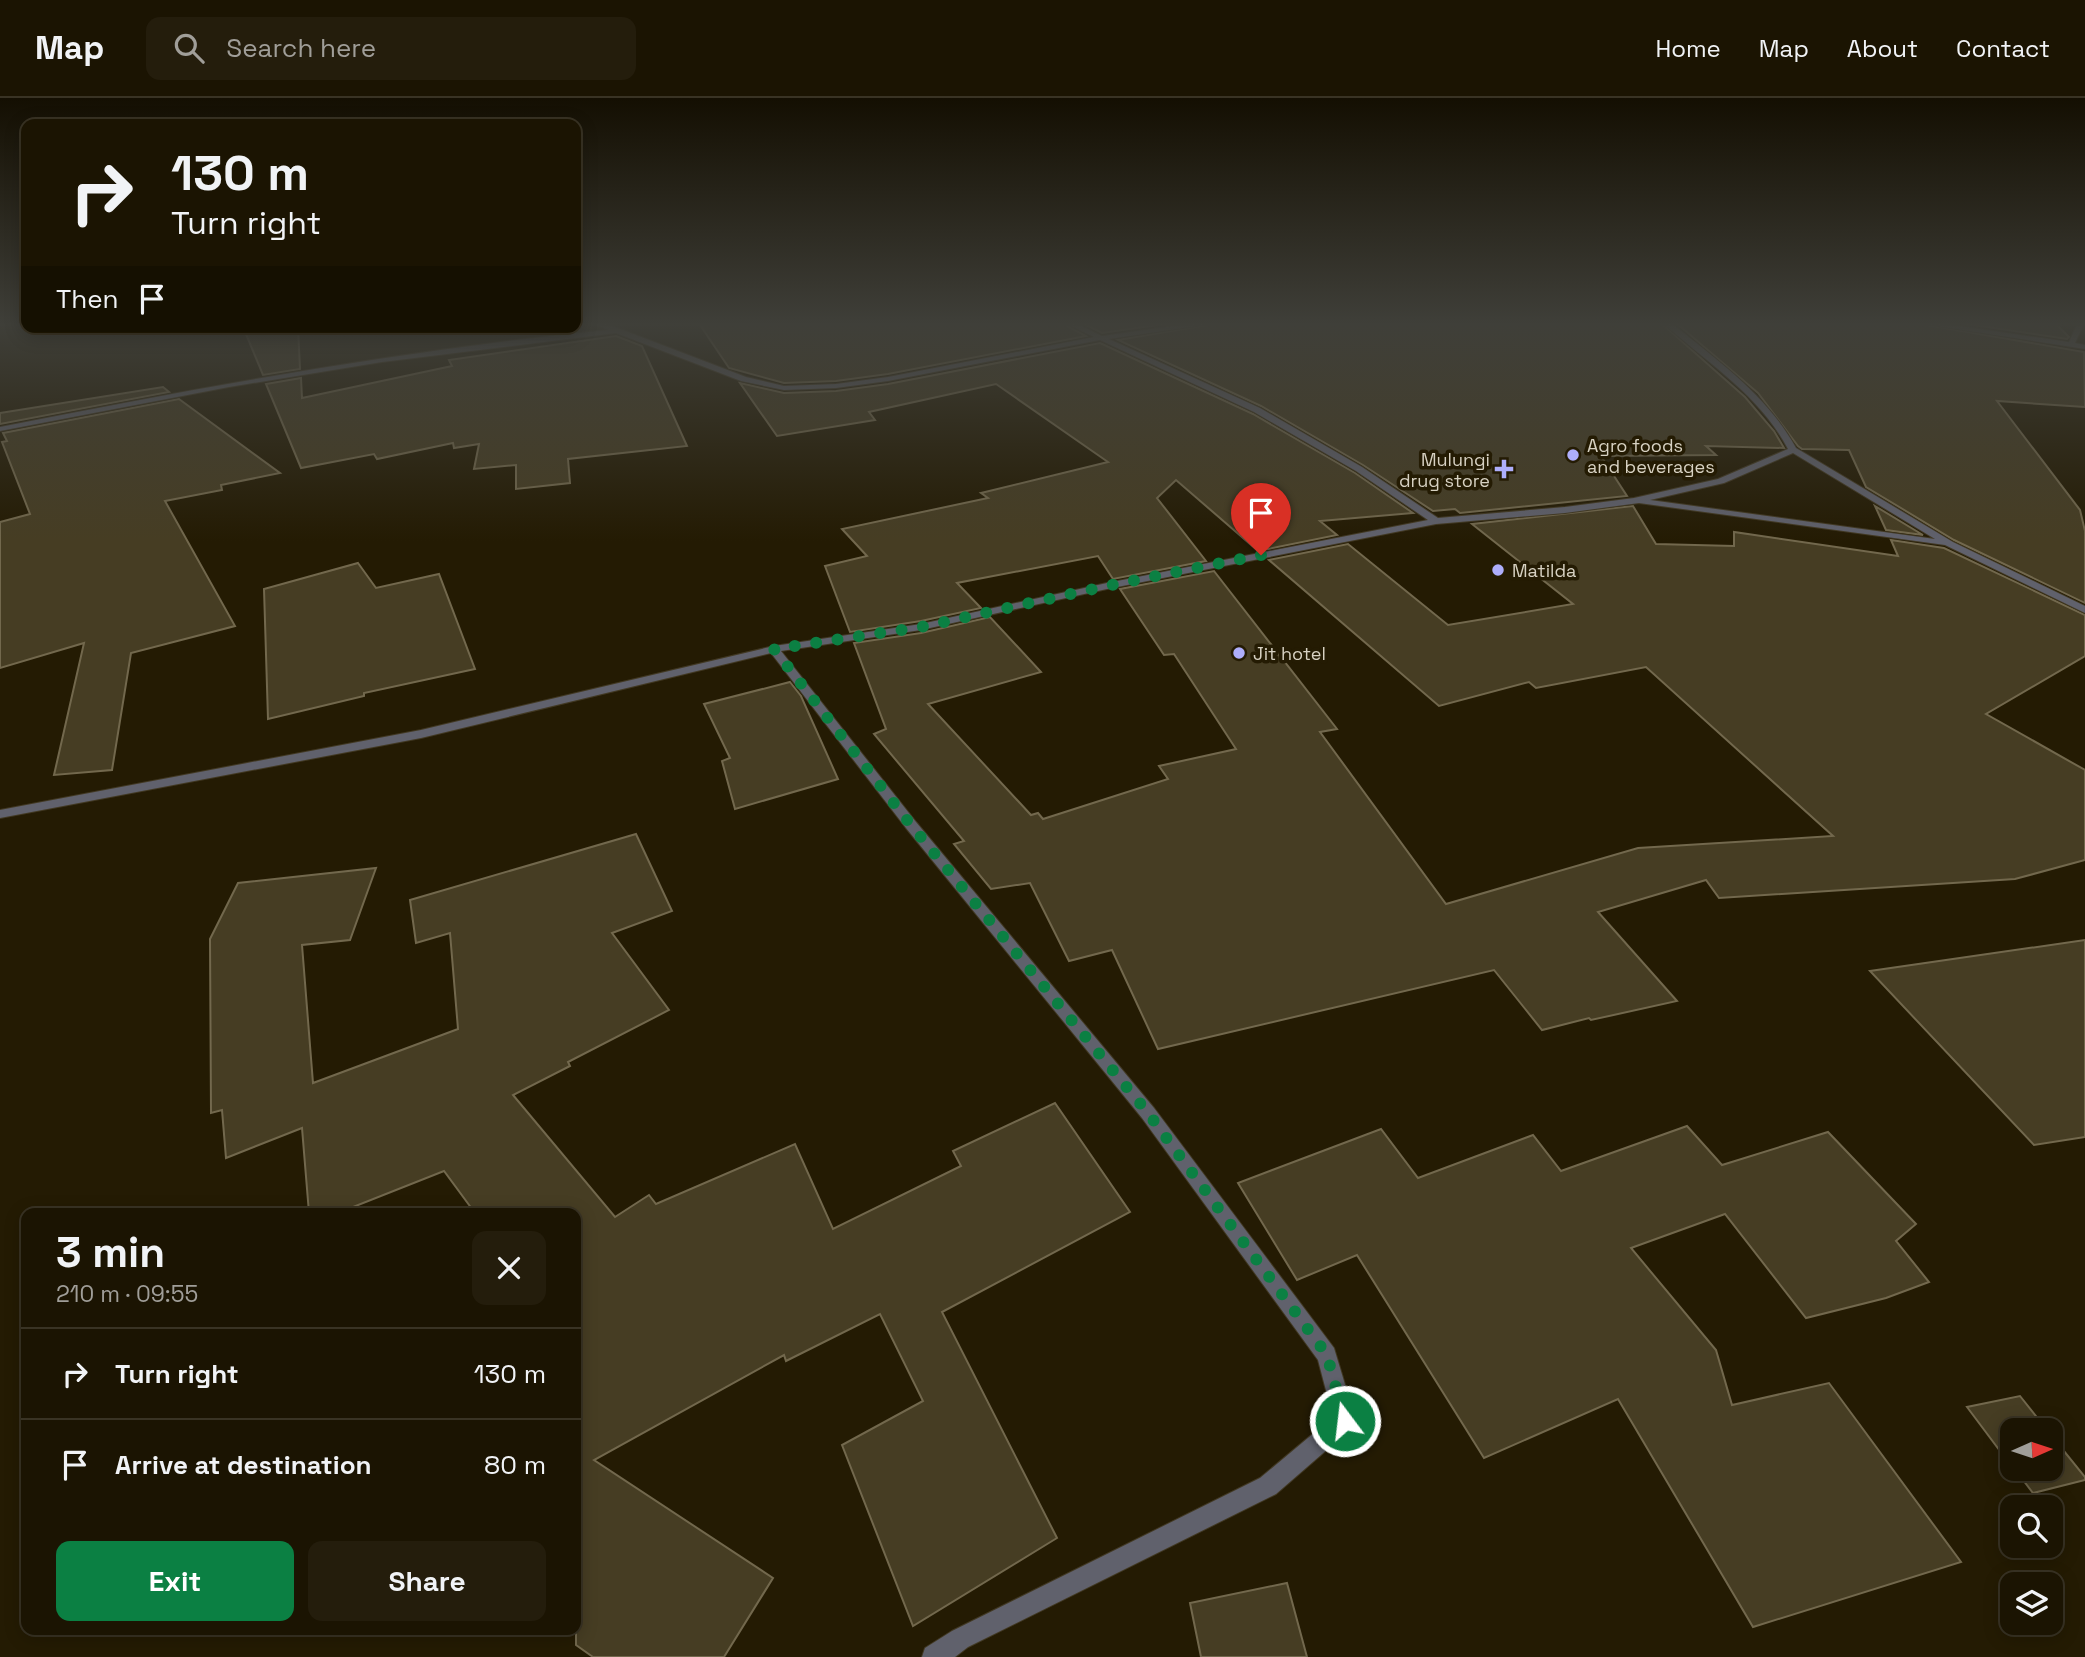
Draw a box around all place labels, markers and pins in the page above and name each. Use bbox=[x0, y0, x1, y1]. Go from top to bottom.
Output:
place label: Agro foods and beverages bbox=[1587, 434, 1715, 478]
marker: Agro foods and beverages bbox=[1565, 447, 1581, 463]
place label: Mulungi drug store bbox=[1399, 448, 1490, 492]
marker: Mulungi drug store bbox=[1496, 461, 1512, 477]
pin bbox=[1231, 483, 1291, 555]
place label: Matilda bbox=[1512, 559, 1576, 582]
marker: Matilda bbox=[1490, 562, 1506, 578]
place label: Jit hotel bbox=[1253, 642, 1326, 665]
marker: Jit hotel bbox=[1231, 645, 1247, 661]

